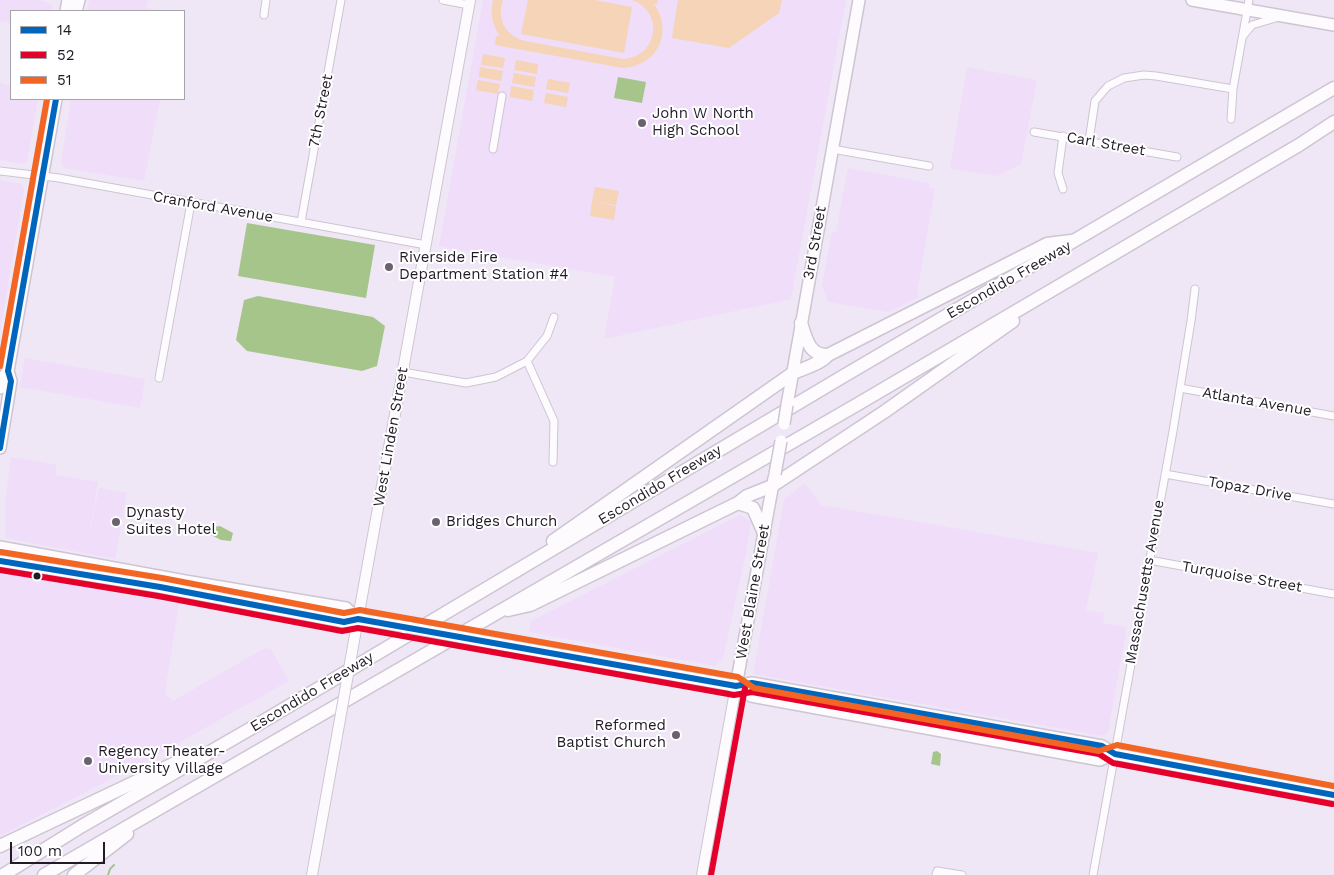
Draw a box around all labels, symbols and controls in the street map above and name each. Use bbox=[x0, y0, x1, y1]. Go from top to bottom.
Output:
legend bbox=[10, 10, 185, 100]
text: 14 bbox=[57, 21, 72, 39]
text: 52 bbox=[57, 46, 74, 64]
text: 51 bbox=[57, 71, 72, 89]
street label: 7th Street bbox=[305, 73, 337, 149]
place label: John W North High School bbox=[652, 105, 754, 140]
marker: John W North High School bbox=[636, 117, 648, 129]
street label: Carl Street bbox=[1065, 128, 1147, 160]
street label: Cranford Avenue bbox=[151, 188, 275, 226]
street label: 3rd Street bbox=[800, 205, 830, 281]
street label: Escondido Freeway bbox=[944, 237, 1074, 323]
place label: Riverside Fire Department Station #4 bbox=[399, 249, 568, 284]
marker: Riverside Fire Department Station #4 bbox=[383, 261, 395, 273]
street label: West Linden Street bbox=[370, 366, 412, 508]
street label: Atlanta Avenue bbox=[1201, 384, 1313, 420]
street label: Escondido Freeway bbox=[595, 441, 725, 529]
street label: Topaz Drive bbox=[1207, 473, 1293, 505]
street label: Massachusetts Avenue bbox=[1122, 498, 1168, 666]
place label: Dynasty Suites Hotel bbox=[126, 504, 216, 539]
place label: Bridges Church bbox=[446, 513, 557, 531]
marker: Dynasty Suites Hotel bbox=[110, 516, 122, 528]
marker: Bridges Church bbox=[430, 516, 442, 528]
street label: West Blaine Street bbox=[732, 523, 774, 661]
street label: Turquoise Street bbox=[1181, 558, 1303, 596]
unlabelled marker bbox=[32, 571, 42, 581]
street label: Escondido Freeway bbox=[247, 648, 377, 736]
place label: Reformed Baptist Church bbox=[556, 717, 666, 752]
marker: Reformed Baptist Church bbox=[670, 729, 682, 741]
place label: Regency Theater- University Village bbox=[98, 743, 226, 778]
marker: Regency Theater- University Village bbox=[82, 755, 94, 767]
scale bar bbox=[12, 832, 108, 864]
text: 100 m bbox=[18, 842, 62, 860]

